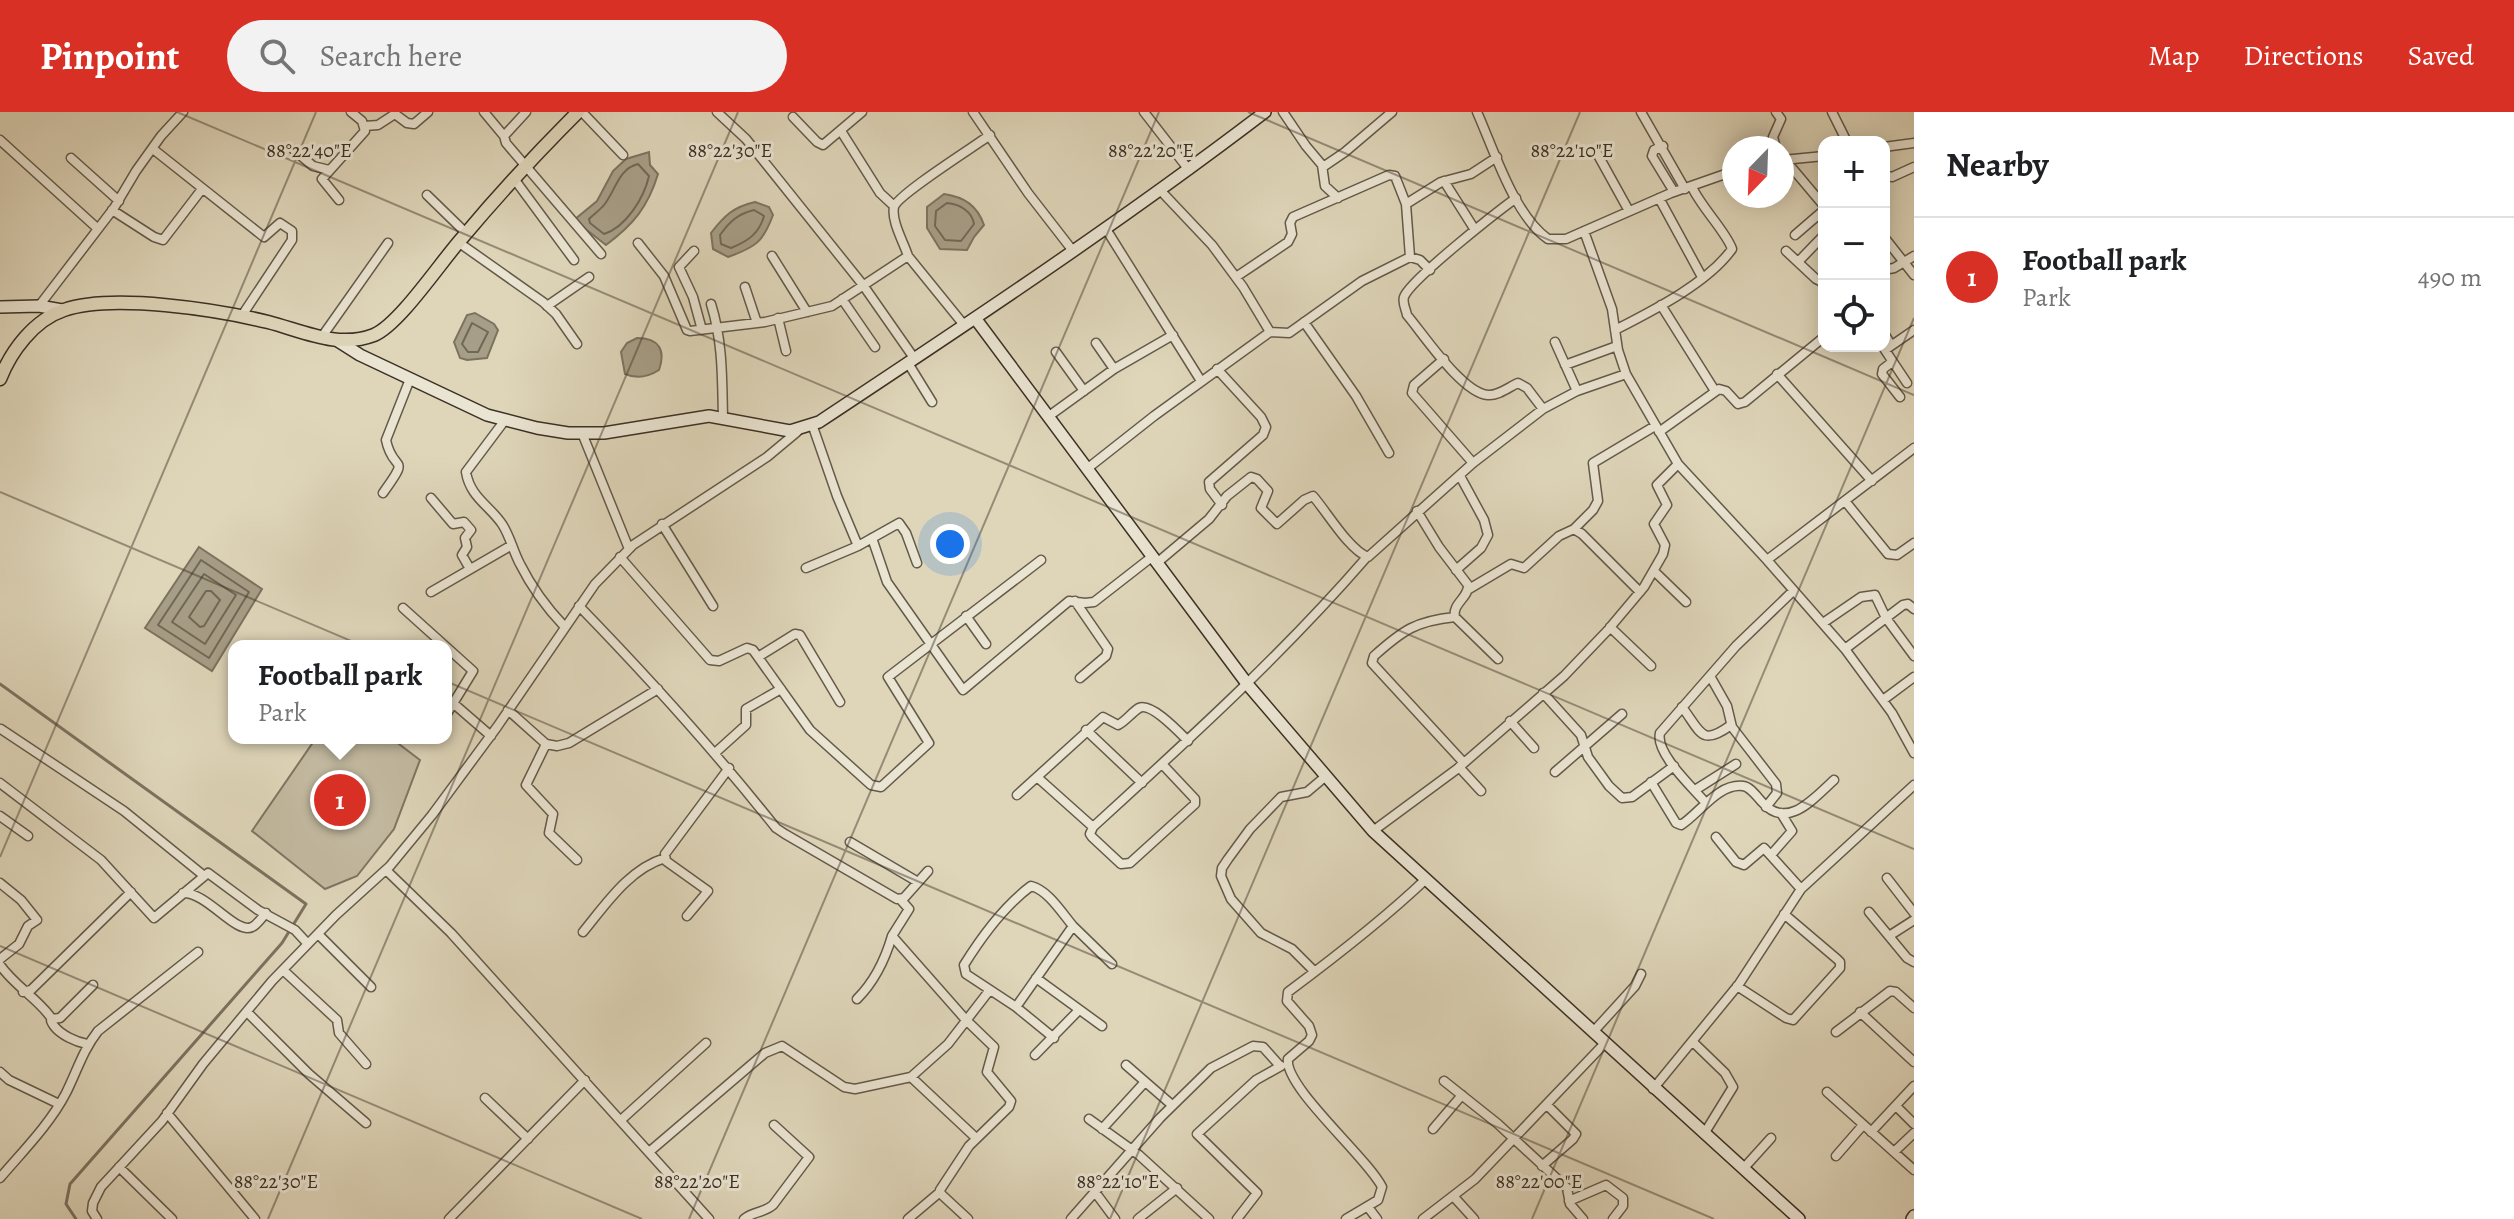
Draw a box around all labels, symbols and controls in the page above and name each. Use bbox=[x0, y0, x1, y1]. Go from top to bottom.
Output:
search box bbox=[227, 20, 787, 92]
text: Pinpoint bbox=[40, 30, 179, 82]
icon: search bbox=[255, 34, 299, 78]
text: Search here bbox=[319, 36, 462, 76]
text: Map bbox=[2148, 37, 2199, 75]
text: Directions bbox=[2243, 37, 2364, 75]
text: Saved bbox=[2408, 37, 2474, 75]
north arrow bbox=[1722, 136, 1794, 208]
map controls bbox=[1818, 136, 1890, 352]
button: + bbox=[1818, 136, 1890, 208]
text: 88°22'40"E bbox=[266, 137, 352, 164]
text: 88°22'30"E bbox=[688, 137, 772, 164]
text: 88°22'20"E bbox=[1108, 137, 1194, 164]
text: 88°22'10"E bbox=[1530, 137, 1614, 164]
text: Nearby bbox=[1946, 141, 2049, 188]
button: − bbox=[1818, 208, 1890, 280]
text: Football park bbox=[2022, 240, 2186, 280]
text: 1 bbox=[1967, 260, 1977, 295]
text: 490 m bbox=[2418, 260, 2482, 295]
button: locate bbox=[1818, 280, 1890, 352]
text: Park bbox=[2022, 280, 2071, 315]
your location bbox=[930, 524, 970, 564]
popup bbox=[228, 640, 452, 744]
text: Football park bbox=[258, 655, 422, 695]
text: Park bbox=[258, 695, 307, 730]
pin: 1 bbox=[314, 770, 366, 830]
text: 88°22'30"E bbox=[234, 1168, 318, 1195]
text: 88°22'20"E bbox=[654, 1168, 740, 1195]
text: 88°22'10"E bbox=[1076, 1168, 1160, 1195]
text: 88°22'00"E bbox=[1495, 1168, 1583, 1195]

